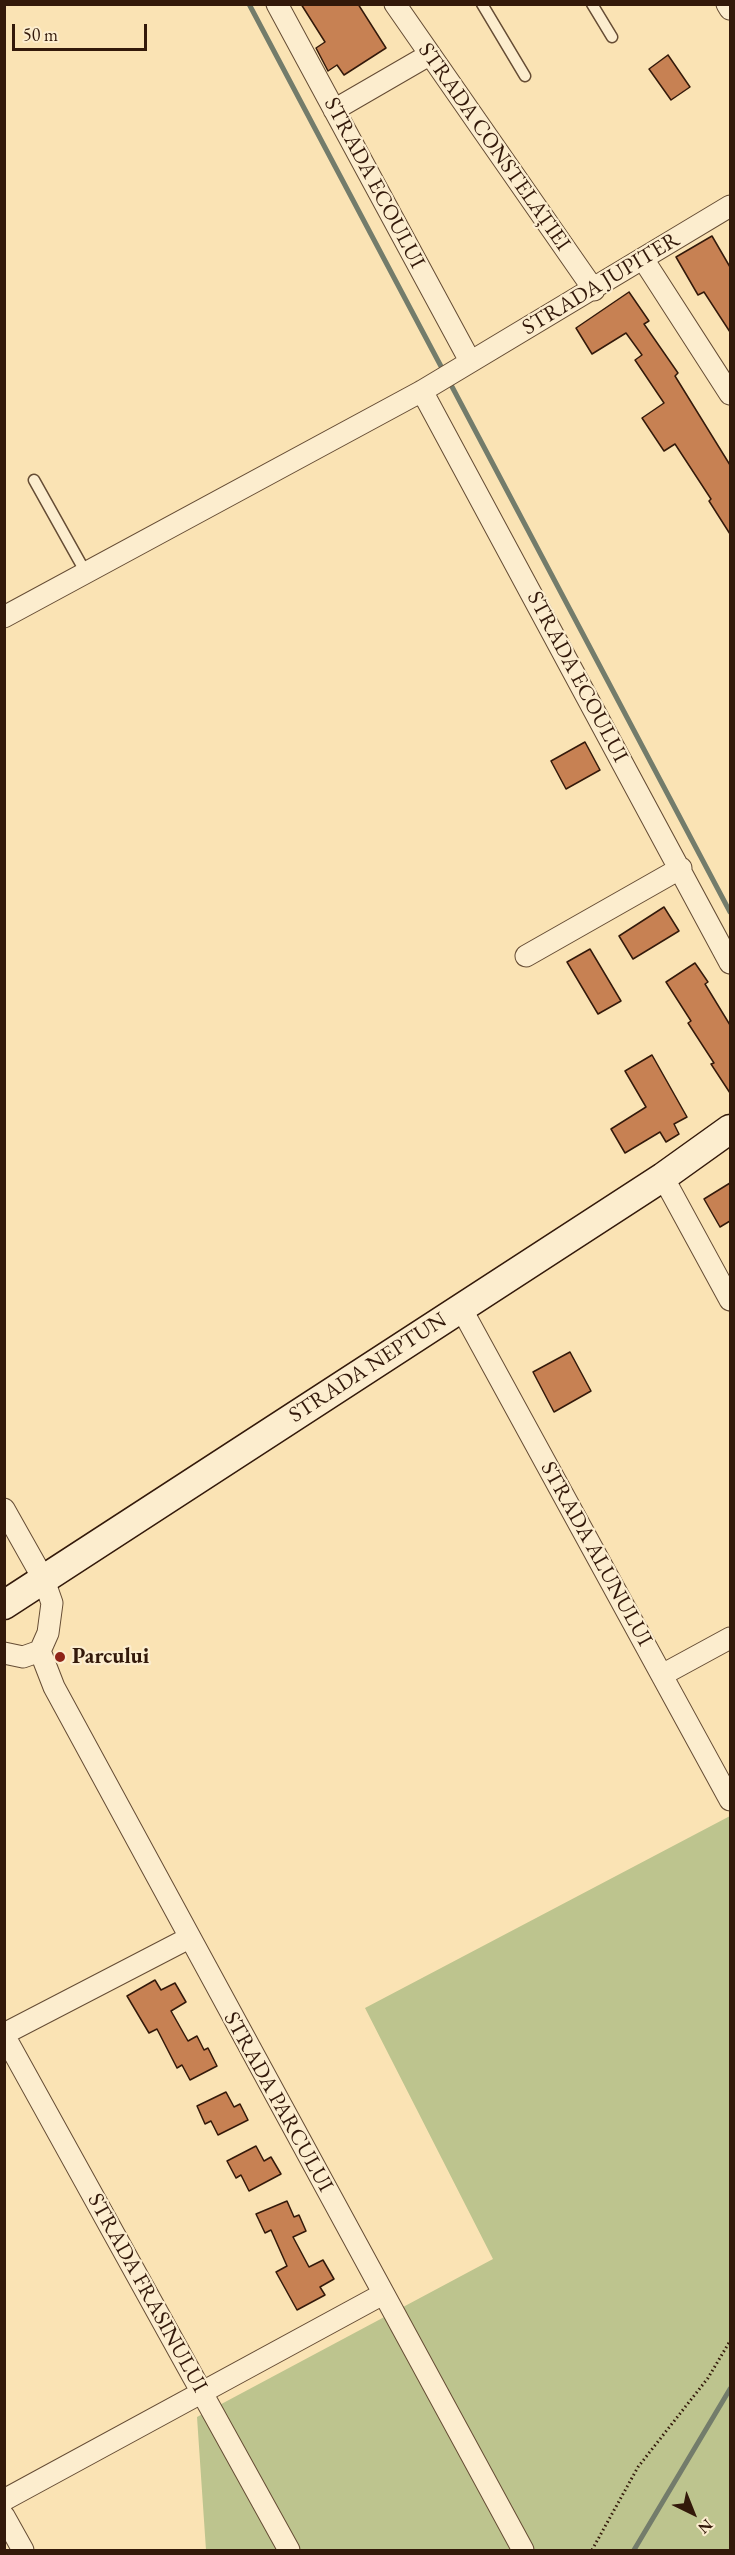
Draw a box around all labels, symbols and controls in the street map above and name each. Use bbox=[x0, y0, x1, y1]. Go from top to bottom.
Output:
scale bar bbox=[15, 12, 150, 50]
text: 50 m bbox=[23, 23, 58, 46]
street label: STRADA CONSTELAȚIEI bbox=[412, 38, 576, 256]
street label: STRADA ECOULUI bbox=[318, 93, 430, 273]
street label: STRADA JUPITER bbox=[518, 227, 684, 341]
street label: STRADA ECOULUI bbox=[521, 587, 633, 767]
street label: STRADA NEPTUN bbox=[284, 1307, 452, 1429]
street label: STRADA ALUNULUI bbox=[534, 1457, 658, 1651]
place label: Parcului bbox=[72, 1644, 149, 1670]
marker: Parcului bbox=[53, 1650, 67, 1664]
street label: STRADA PARCULUI bbox=[218, 2007, 338, 2197]
street label: STRADA FRASINULUI bbox=[81, 2189, 213, 2397]
north arrow bbox=[663, 2483, 723, 2543]
text: N bbox=[694, 2514, 718, 2539]

